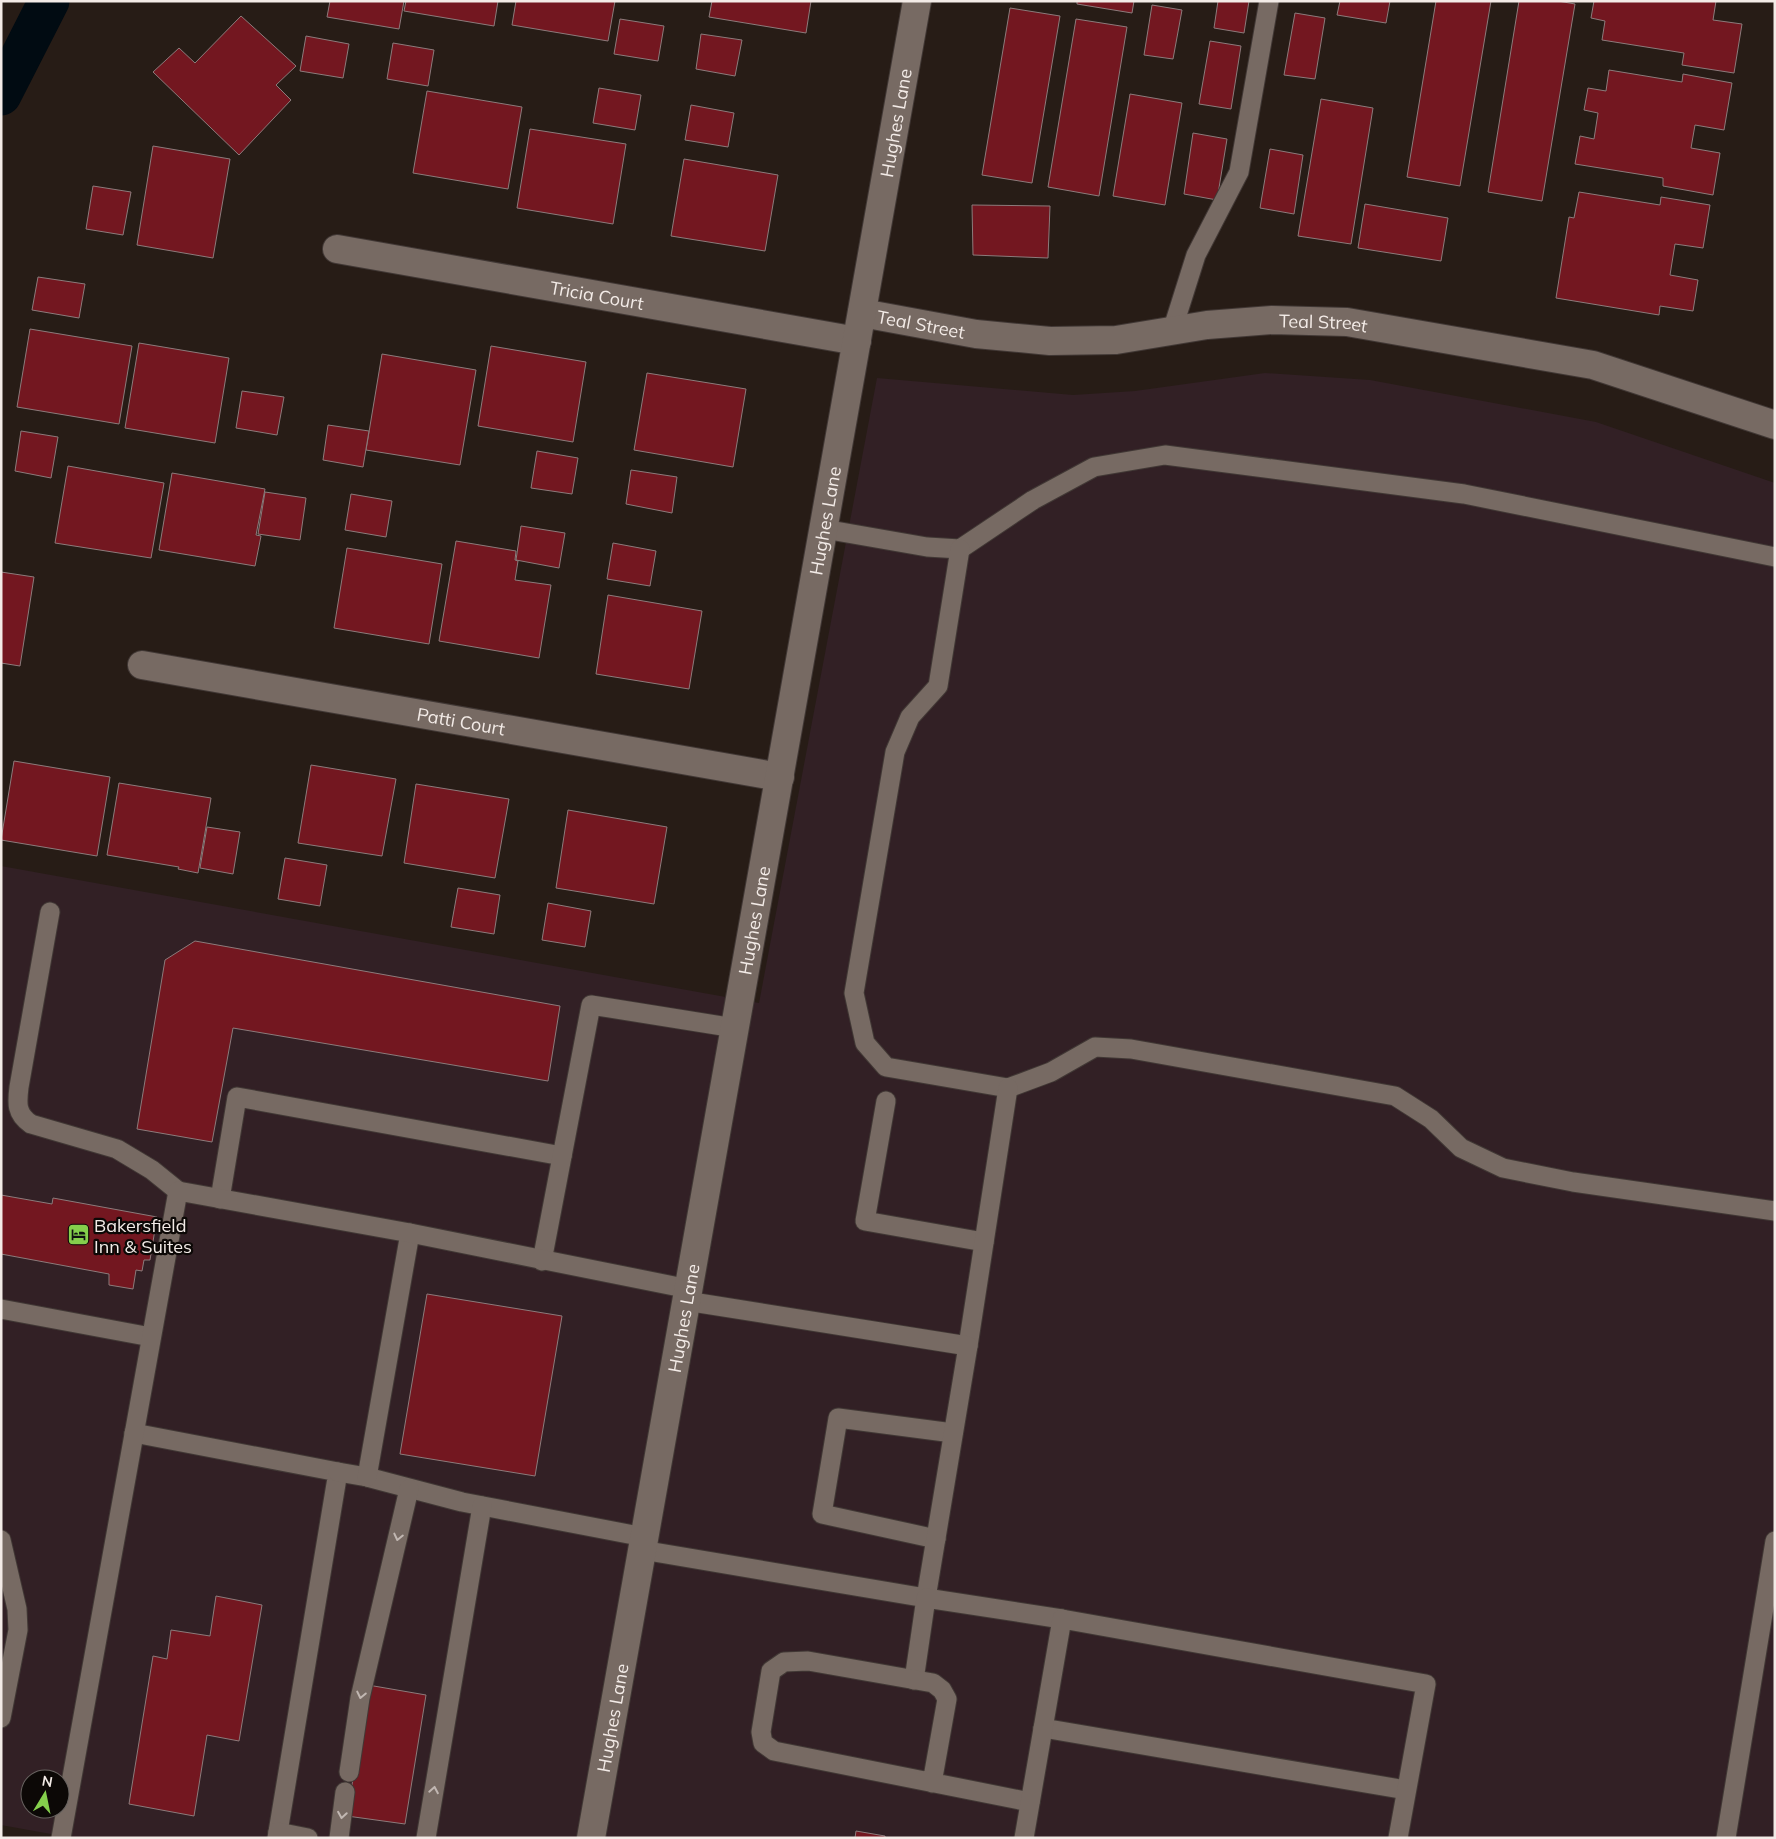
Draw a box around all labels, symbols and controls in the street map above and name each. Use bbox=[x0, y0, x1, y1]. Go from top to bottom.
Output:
street label: Hughes Lane bbox=[874, 67, 916, 179]
street label: Tricia Court bbox=[548, 275, 646, 315]
street label: Teal Street bbox=[875, 305, 967, 343]
street label: Teal Street bbox=[1279, 309, 1369, 337]
street label: Hughes Lane bbox=[804, 464, 846, 577]
street label: Patti Court bbox=[415, 702, 507, 740]
street label: Hughes Lane bbox=[733, 864, 775, 977]
place label: Bakersfield Inn & Suites bbox=[94, 1214, 192, 1258]
hotel icon: Bakersfield Inn & Suites bbox=[66, 1223, 90, 1247]
street label: Hughes Lane bbox=[662, 1262, 704, 1374]
one-way arrow bbox=[393, 1532, 404, 1541]
street label: Hughes Lane bbox=[591, 1662, 633, 1774]
one-way arrow bbox=[357, 1691, 367, 1699]
north arrow bbox=[20, 1769, 70, 1819]
text: N bbox=[40, 1771, 54, 1791]
one-way arrow bbox=[429, 1786, 439, 1794]
one-way arrow bbox=[337, 1811, 347, 1819]

